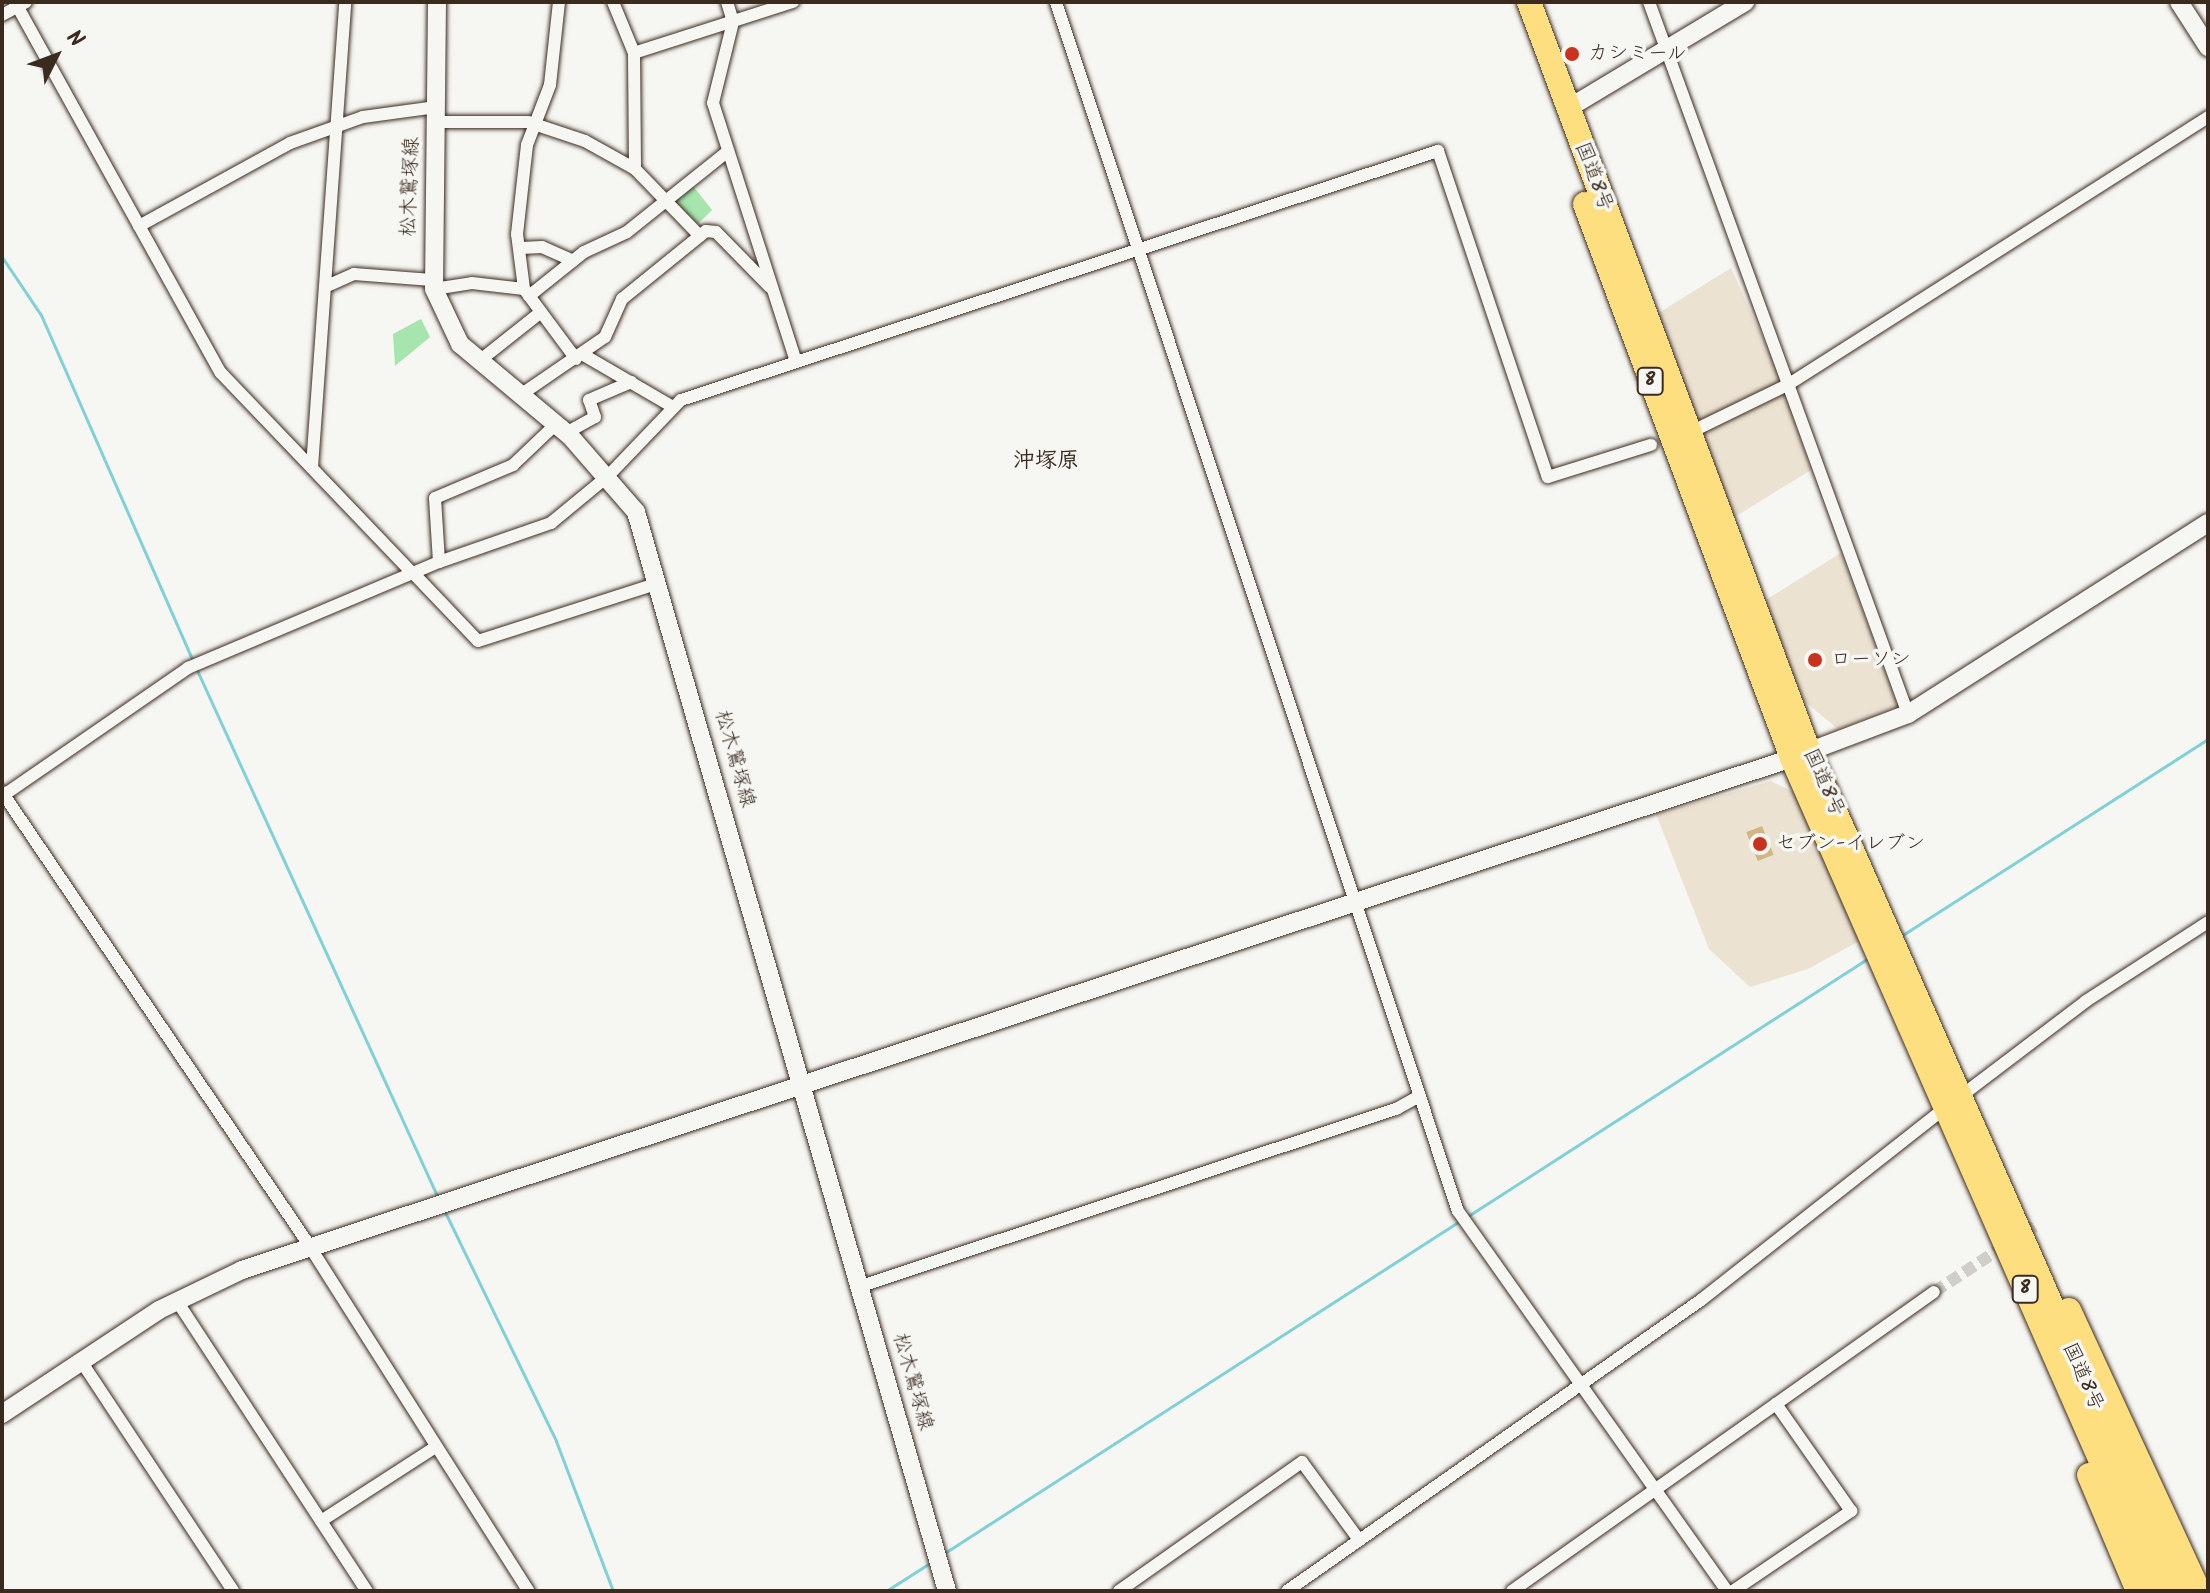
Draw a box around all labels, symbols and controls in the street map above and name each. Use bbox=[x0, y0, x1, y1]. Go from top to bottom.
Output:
north arrow bbox=[16, 16, 96, 96]
text: N bbox=[57, 23, 92, 56]
place label: カシミール bbox=[1588, 42, 1688, 66]
marker: カシミール bbox=[1563, 45, 1581, 63]
street label: 松木鷲塚線 bbox=[397, 137, 425, 237]
street label: 国道8号 bbox=[1569, 139, 1617, 215]
road number: 8 bbox=[1636, 367, 1664, 395]
district label: 沖塚原 bbox=[1013, 449, 1079, 475]
place label: ローソン bbox=[1831, 648, 1911, 672]
marker: ローソン bbox=[1806, 651, 1824, 669]
street label: 松木鷲塚線 bbox=[709, 708, 759, 810]
street label: 国道8号 bbox=[1797, 745, 1849, 821]
place label: セブン-イレブン bbox=[1776, 832, 1925, 856]
marker: セブン-イレブン bbox=[1751, 835, 1769, 853]
road number: 8 bbox=[2011, 1275, 2039, 1303]
street label: 松木鷲塚線 bbox=[887, 1331, 937, 1433]
street label: 国道8号 bbox=[2056, 1339, 2108, 1415]

